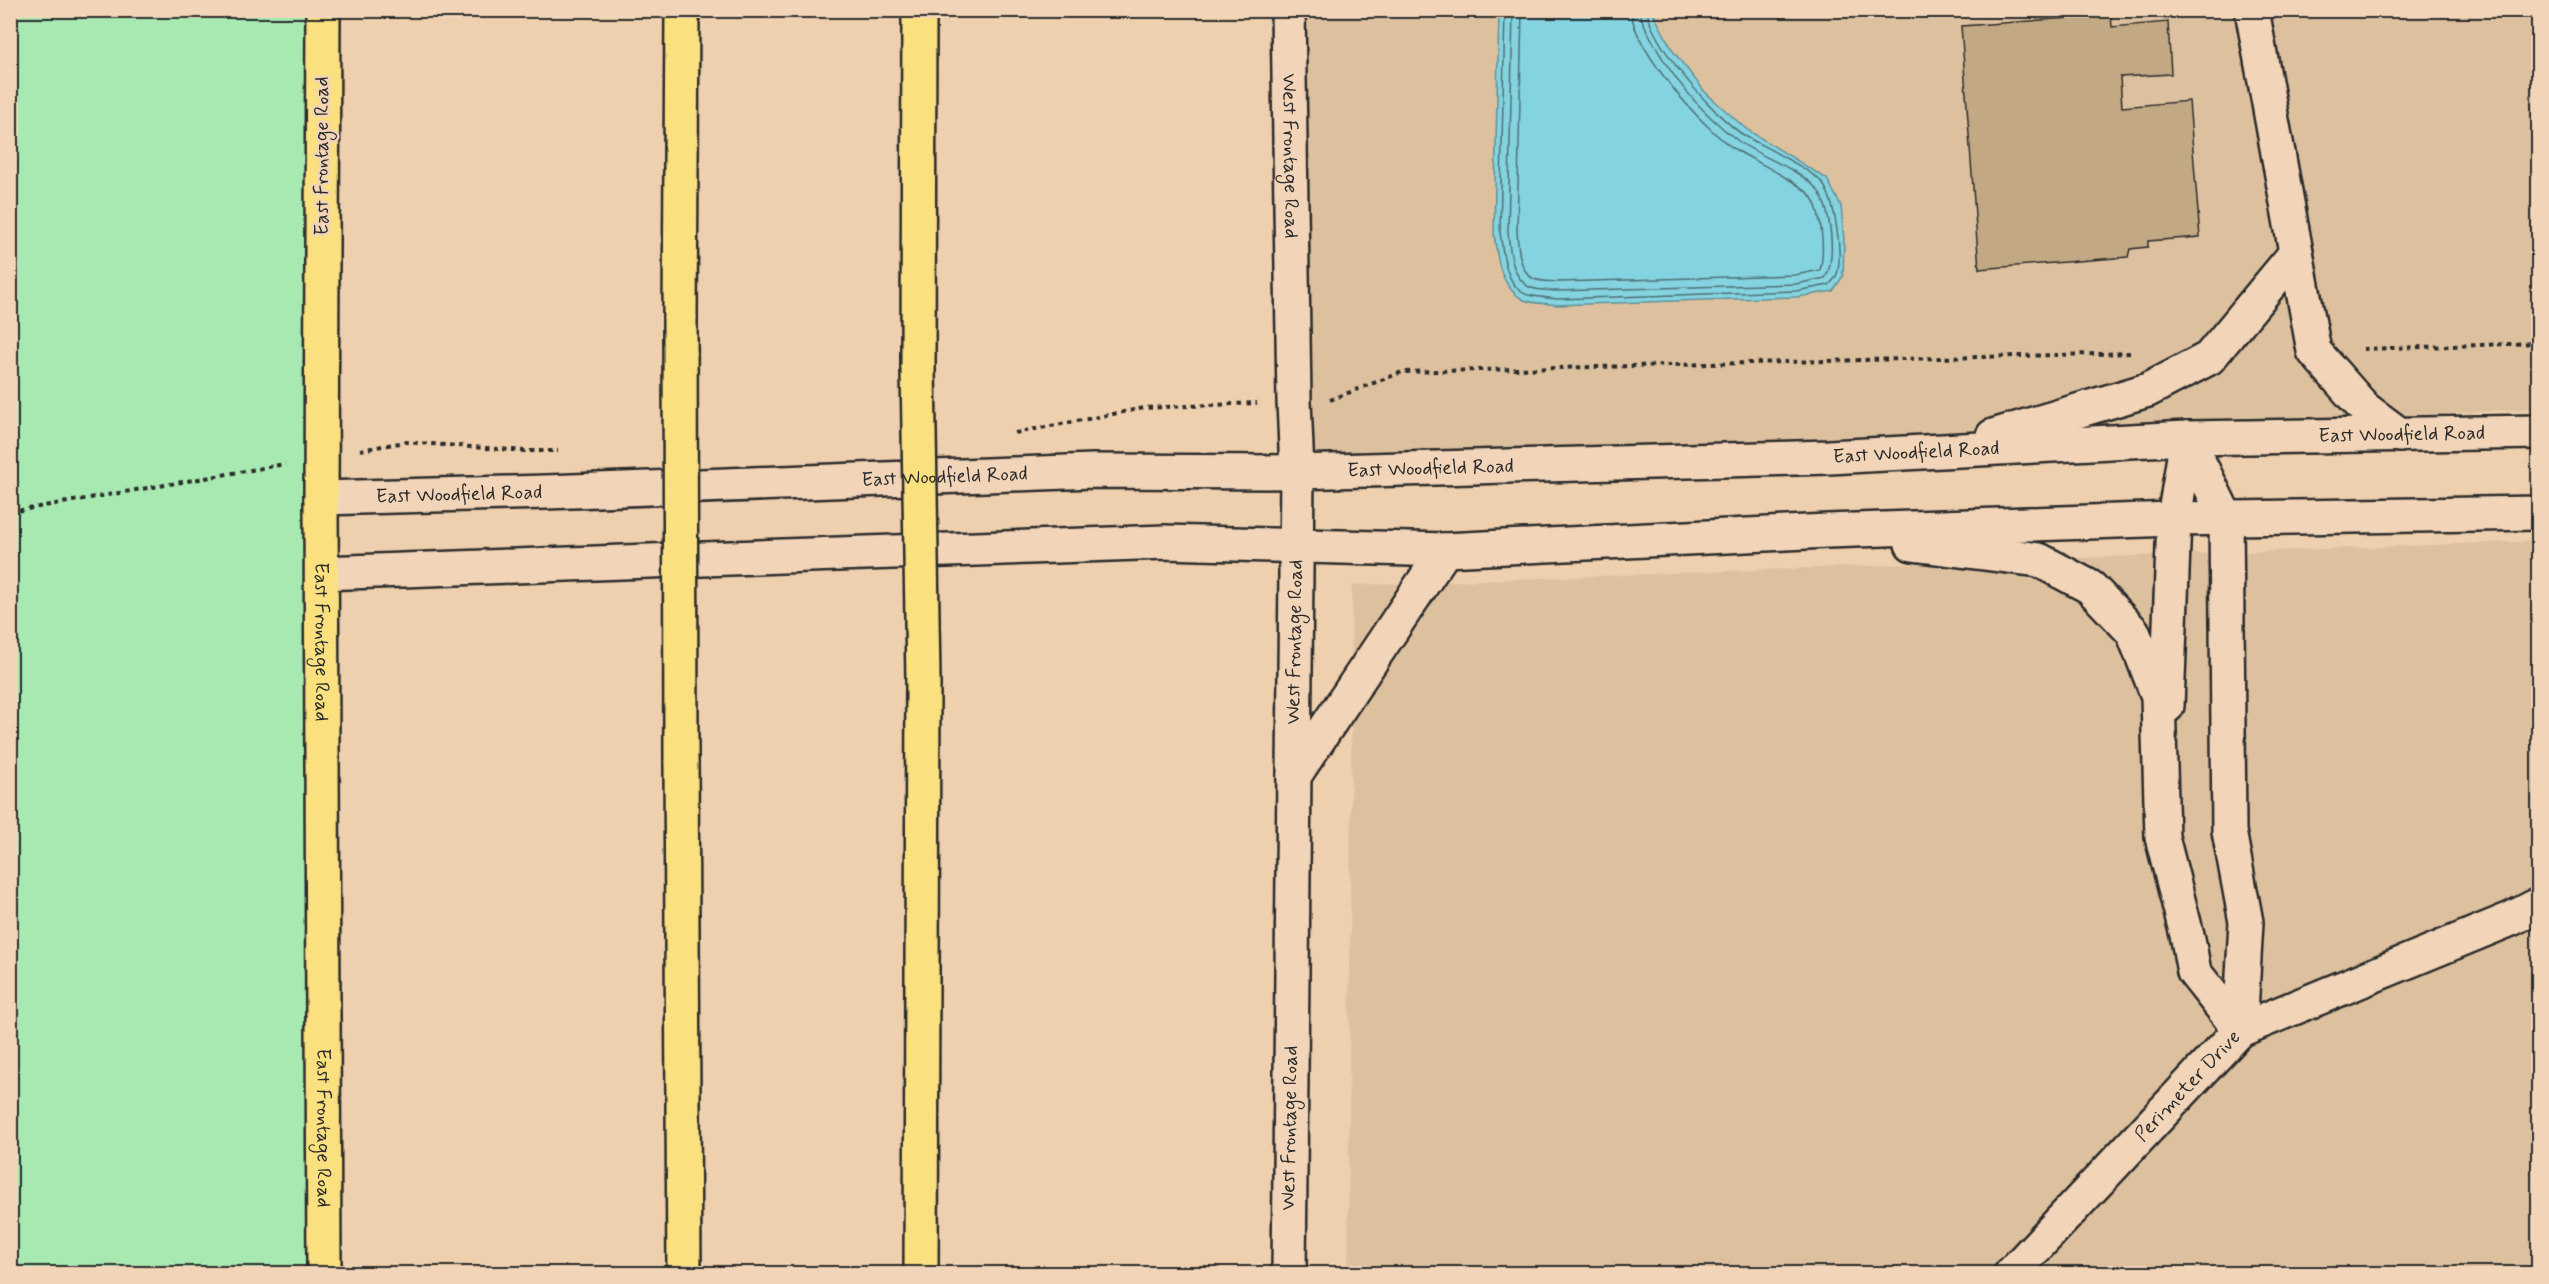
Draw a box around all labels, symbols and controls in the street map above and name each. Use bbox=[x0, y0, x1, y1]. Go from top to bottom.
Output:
street label: West Frontage Road bbox=[1275, 73, 1305, 239]
street label: East Frontage Road bbox=[309, 76, 337, 236]
street label: East Woodfield Road bbox=[2318, 419, 2485, 449]
street label: East Woodfield Road bbox=[1832, 434, 2000, 470]
street label: East Woodfield Road bbox=[1347, 452, 1514, 484]
street label: East Woodfield Road bbox=[861, 460, 1028, 493]
street label: East Woodfield Road bbox=[375, 479, 543, 510]
street label: West Frontage Road bbox=[1280, 559, 1311, 725]
street label: East Frontage Road bbox=[307, 562, 335, 722]
street label: Perimeter Drive bbox=[2128, 1024, 2247, 1148]
street label: West Frontage Road bbox=[1275, 1045, 1306, 1211]
street label: East Frontage Road bbox=[309, 1048, 337, 1208]

